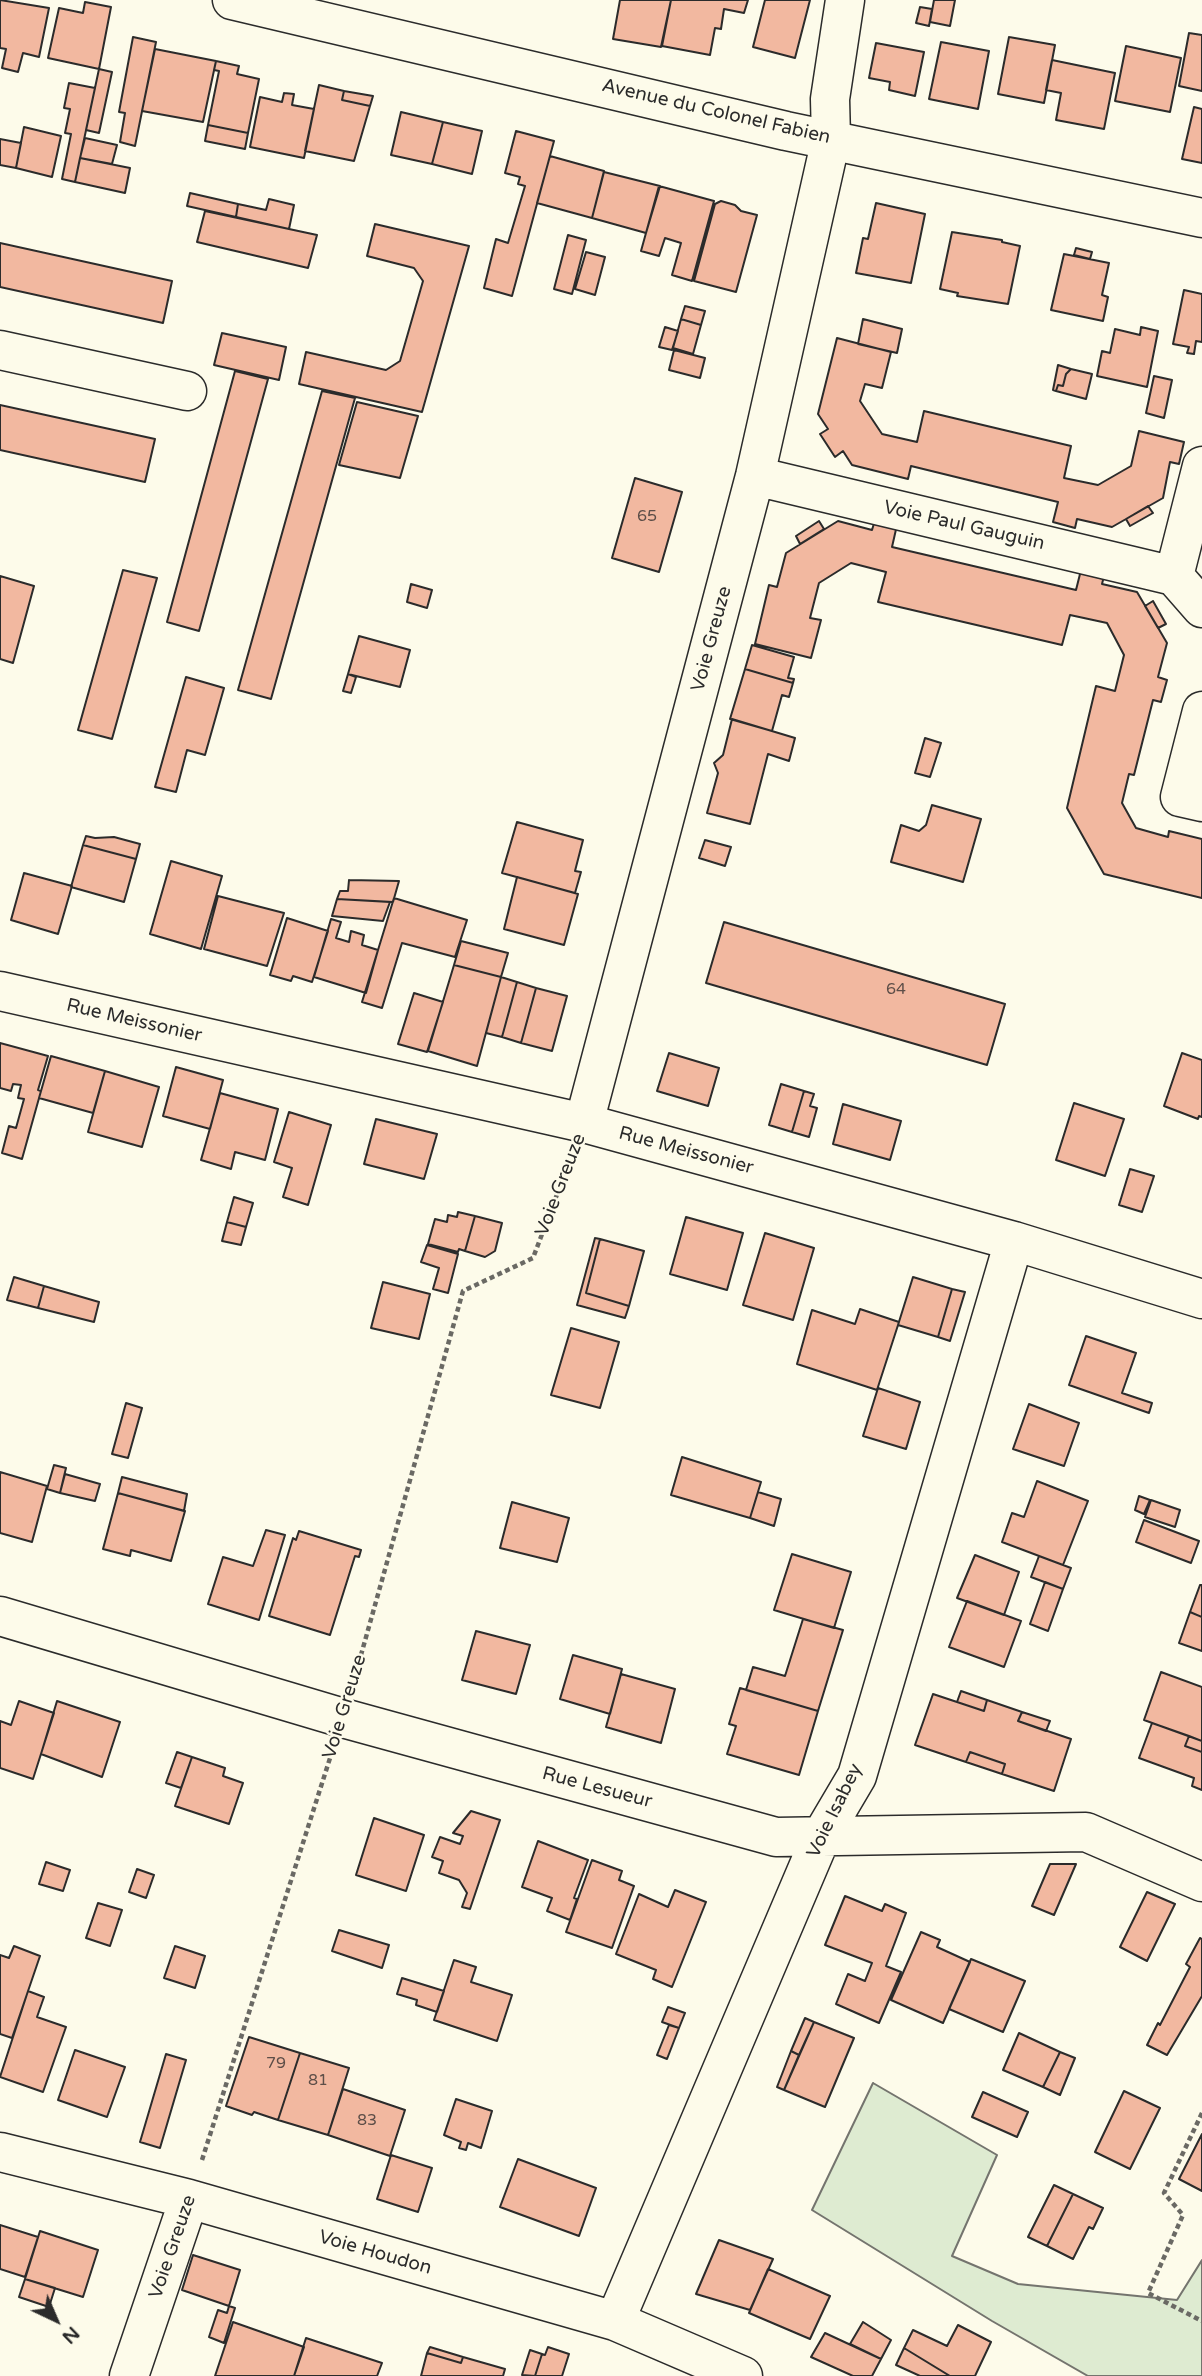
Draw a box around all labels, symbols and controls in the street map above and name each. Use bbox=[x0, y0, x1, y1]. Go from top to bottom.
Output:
street label: Avenue du Colonel Fabien bbox=[599, 75, 833, 149]
street label: Voie Paul Gauguin bbox=[881, 496, 1047, 556]
house number: 65 bbox=[637, 507, 657, 527]
street label: Voie Greuze bbox=[687, 584, 737, 694]
house number: 64 bbox=[886, 980, 906, 1000]
street label: Rue Meissonier bbox=[64, 994, 204, 1048]
street label: Rue Meissonier bbox=[616, 1122, 756, 1180]
street label: Voie Greuze bbox=[531, 1130, 591, 1240]
street label: Voie Greuze bbox=[318, 1652, 372, 1762]
street label: Voie Isabey bbox=[802, 1760, 868, 1862]
street label: Rue Lesueur bbox=[540, 1762, 654, 1814]
house number: 79 bbox=[266, 2054, 286, 2074]
house number: 81 bbox=[308, 2071, 328, 2091]
house number: 83 bbox=[357, 2111, 377, 2131]
street label: Voie Greuze bbox=[145, 2192, 201, 2302]
street label: Voie Houdon bbox=[316, 2226, 434, 2280]
north arrow bbox=[21, 2285, 91, 2355]
text: N bbox=[57, 2322, 84, 2348]

